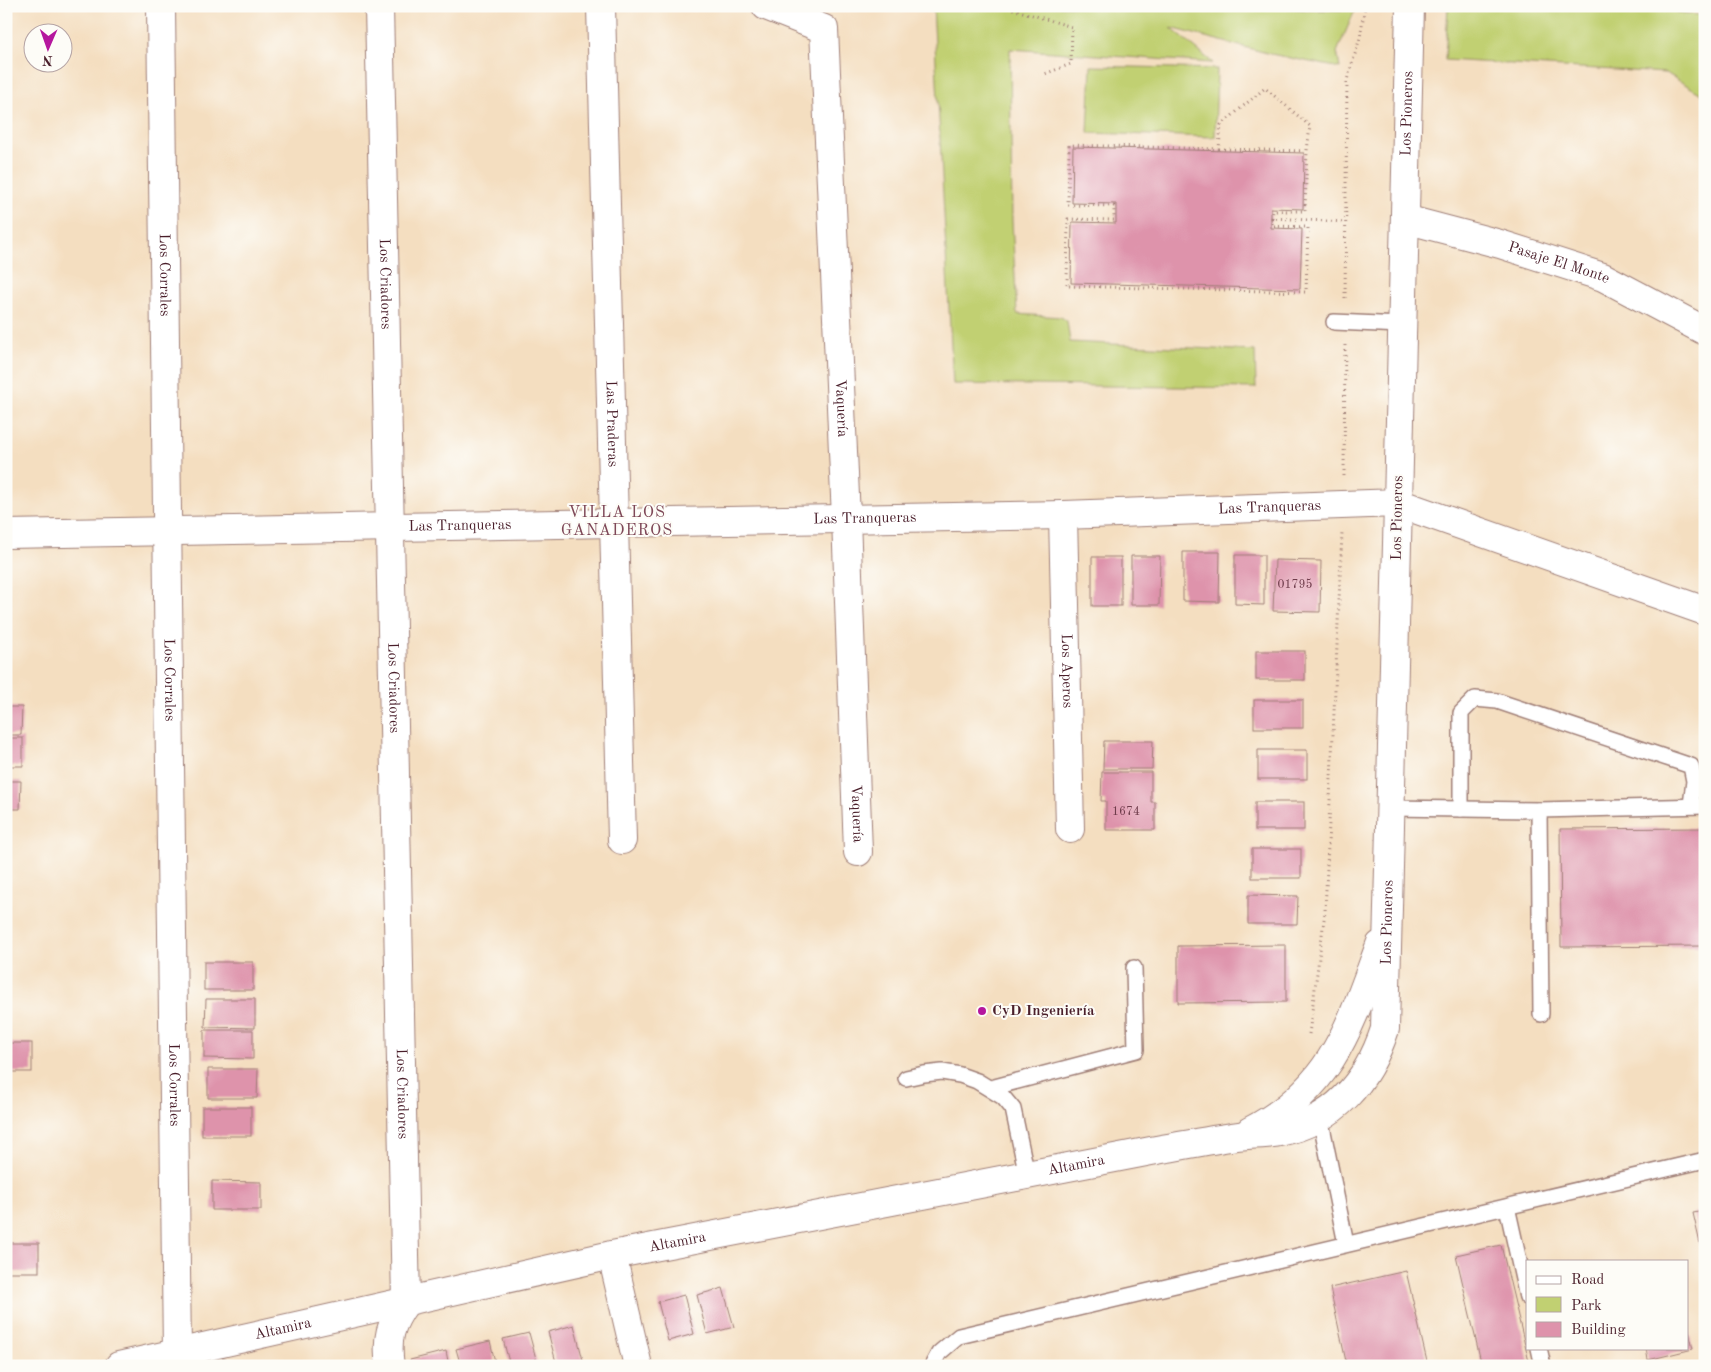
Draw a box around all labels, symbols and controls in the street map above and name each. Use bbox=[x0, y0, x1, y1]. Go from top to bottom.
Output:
north arrow bbox=[22, 22, 72, 72]
text: N bbox=[42, 53, 53, 67]
street label: Los Pioneros bbox=[1399, 71, 1416, 156]
street label: Los Corrales bbox=[156, 233, 172, 317]
street label: Los Criadores bbox=[376, 238, 393, 329]
street label: Pasaje El Monte bbox=[1506, 240, 1612, 287]
street label: Vaquería bbox=[832, 379, 850, 438]
street label: Las Praderas bbox=[603, 380, 620, 467]
street label: Los Pioneros bbox=[1390, 475, 1406, 561]
street label: Las Tranqueras bbox=[1218, 498, 1322, 517]
district label: VILLA LOS GANADEROS bbox=[561, 505, 673, 539]
street label: Las Tranqueras bbox=[813, 510, 917, 527]
street label: Las Tranqueras bbox=[408, 517, 512, 534]
house number: 01795 bbox=[1278, 578, 1312, 591]
street label: Los Aperos bbox=[1058, 634, 1075, 708]
street label: Los Corrales bbox=[161, 638, 177, 722]
street label: Los Criadores bbox=[385, 642, 402, 733]
street label: Vaquería bbox=[848, 785, 865, 844]
house number: 1674 bbox=[1112, 806, 1140, 818]
street label: Los Pioneros bbox=[1379, 880, 1396, 965]
place label: CyD Ingeniería bbox=[992, 1004, 1095, 1019]
marker: CyD Ingeniería bbox=[976, 1005, 988, 1017]
street label: Los Corrales bbox=[166, 1043, 182, 1126]
street label: Los Criadores bbox=[393, 1048, 410, 1139]
street label: Altamira bbox=[1046, 1153, 1106, 1178]
street label: Altamira bbox=[648, 1229, 708, 1255]
legend bbox=[1526, 1260, 1688, 1350]
text: Road bbox=[1571, 1273, 1605, 1288]
text: Park bbox=[1571, 1299, 1602, 1314]
street label: Altamira bbox=[253, 1315, 313, 1343]
text: Building bbox=[1571, 1323, 1626, 1338]

